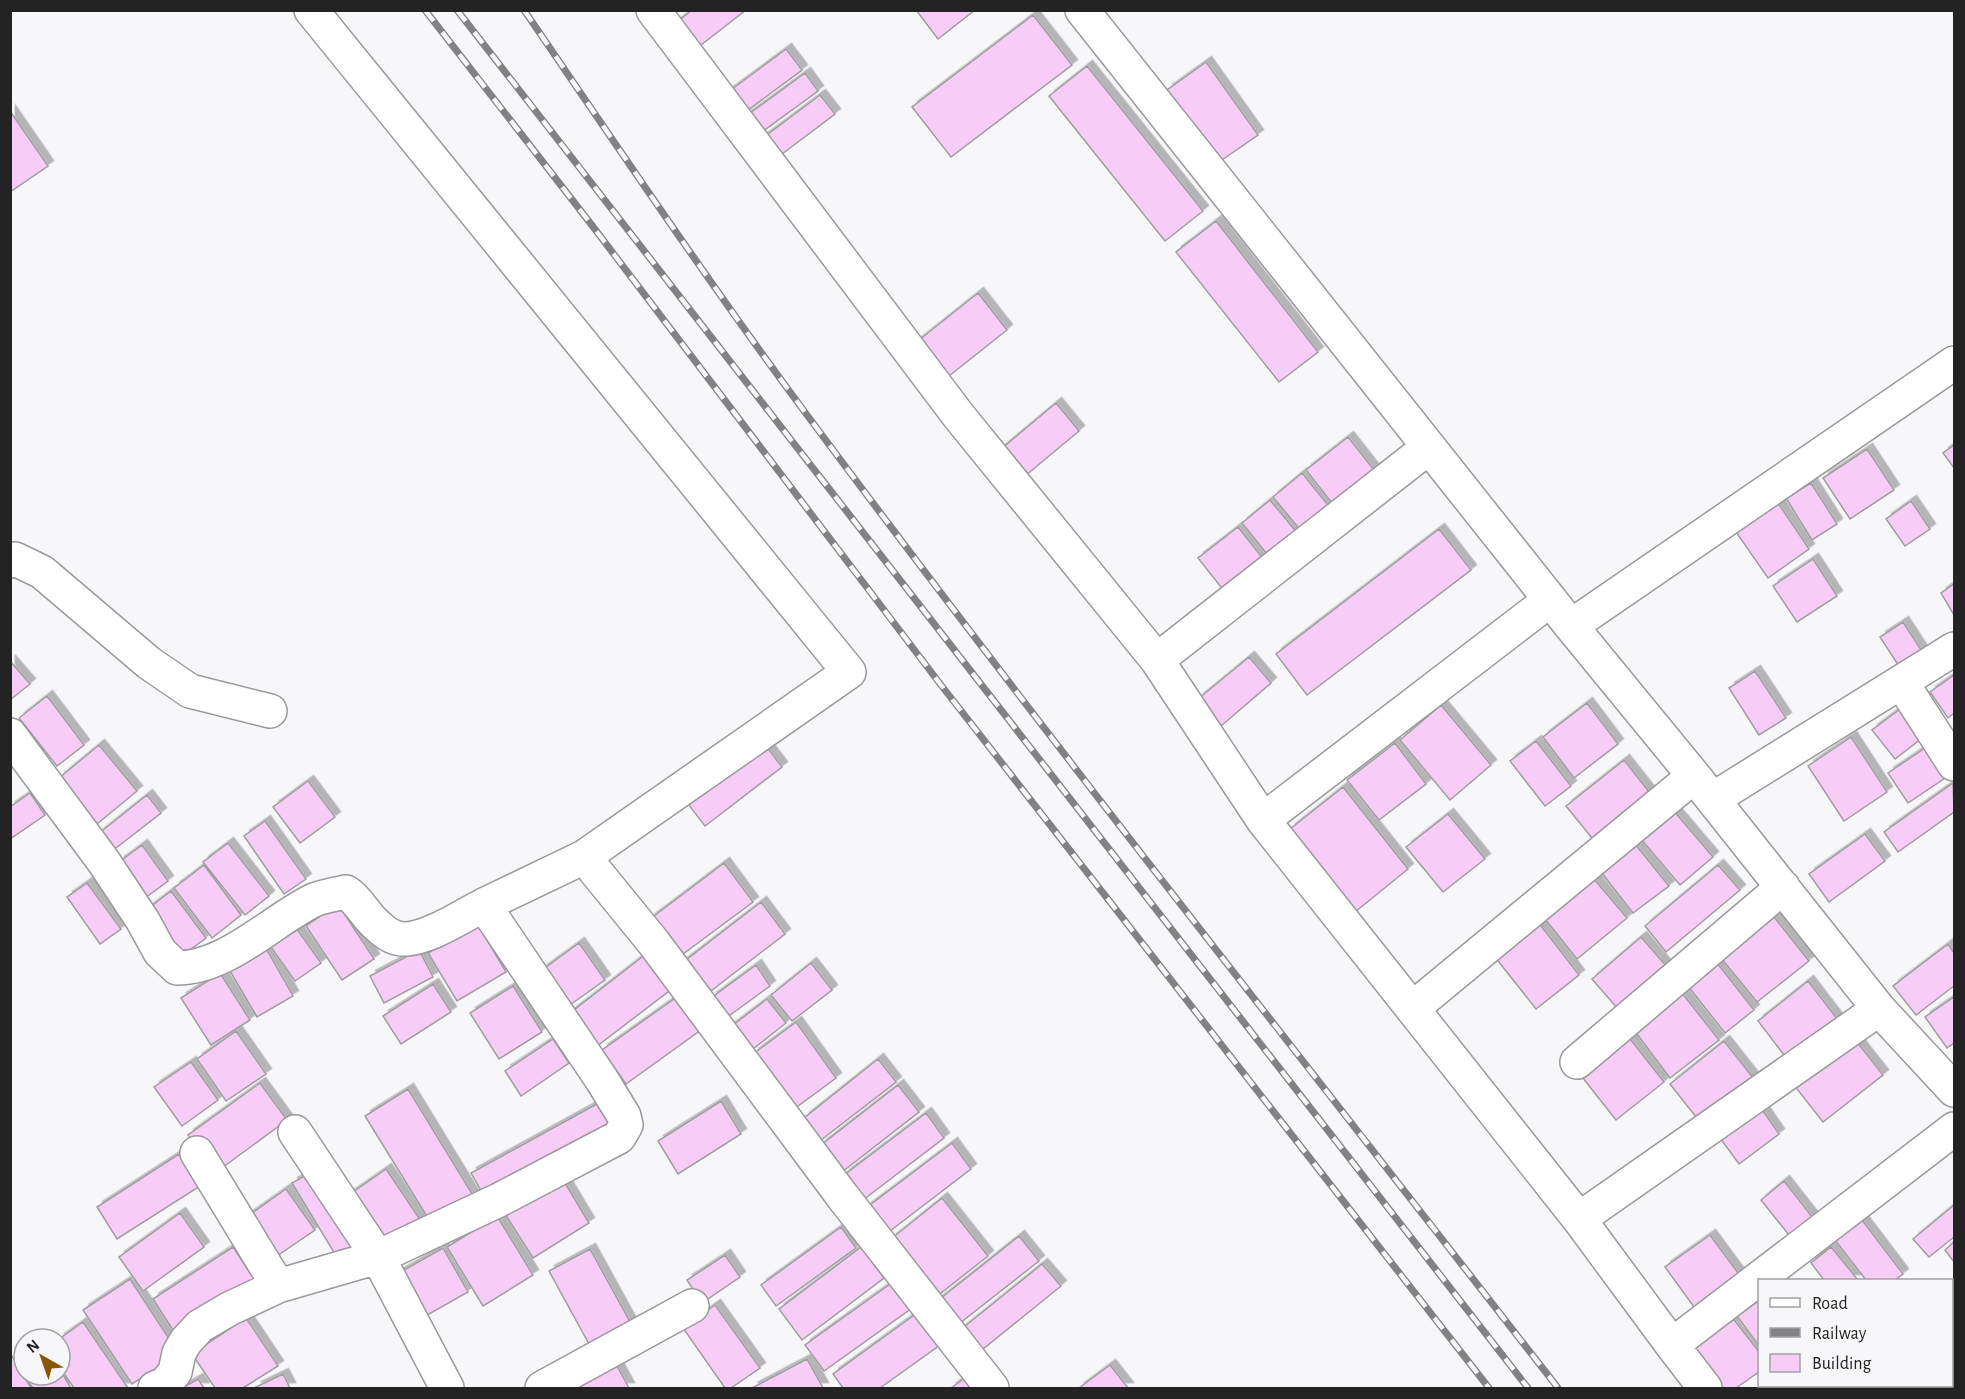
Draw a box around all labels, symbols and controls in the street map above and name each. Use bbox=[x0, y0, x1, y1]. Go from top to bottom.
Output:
legend bbox=[1758, 1279, 1953, 1387]
text: Road bbox=[1812, 1295, 1848, 1313]
text: Railway bbox=[1812, 1325, 1867, 1343]
north arrow bbox=[12, 1327, 72, 1387]
text: N bbox=[24, 1337, 42, 1356]
text: Building bbox=[1812, 1355, 1872, 1373]

